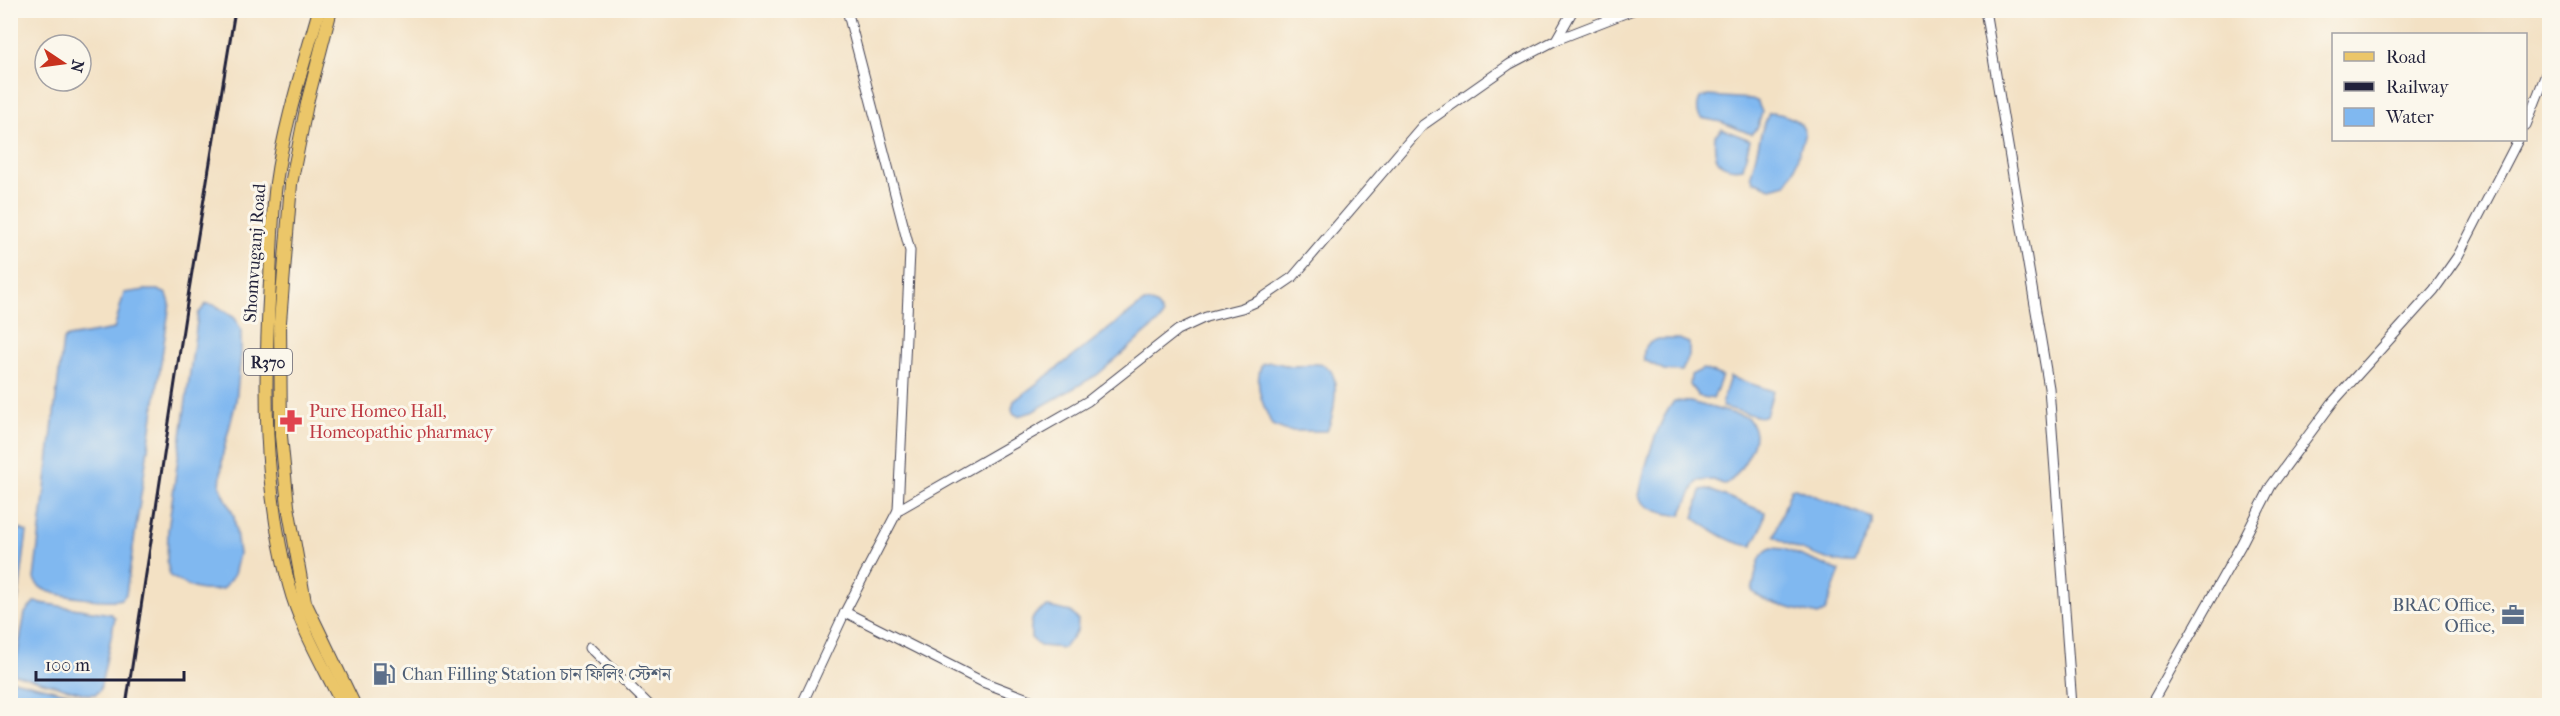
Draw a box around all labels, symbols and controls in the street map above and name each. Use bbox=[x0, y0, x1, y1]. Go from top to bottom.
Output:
north arrow bbox=[33, 33, 93, 93]
legend bbox=[2332, 33, 2527, 141]
text: Road bbox=[2386, 47, 2426, 68]
text: N bbox=[66, 58, 88, 75]
text: Railway bbox=[2386, 77, 2450, 98]
text: Water bbox=[2385, 107, 2434, 128]
street label: Shomvuganj Road bbox=[240, 183, 270, 323]
road number: R370 bbox=[244, 349, 292, 375]
place label: Pure Homeo Hall, Homeopathic pharmacy bbox=[309, 401, 494, 443]
pharmacy icon: Pure Homeo Hall, Homeopathic pharmacy bbox=[278, 408, 304, 434]
place label: BRAC Office, Office, bbox=[2393, 595, 2495, 637]
office icon: BRAC Office, Office, bbox=[2500, 602, 2526, 628]
scale bar bbox=[36, 644, 184, 682]
text: 100 m bbox=[45, 655, 90, 676]
fuel station icon: Chan Filling Station চান ফিলিং স্টেশন bbox=[371, 661, 397, 687]
place label: Chan Filling Station চান ফিলিং স্টেশন bbox=[402, 664, 672, 685]

